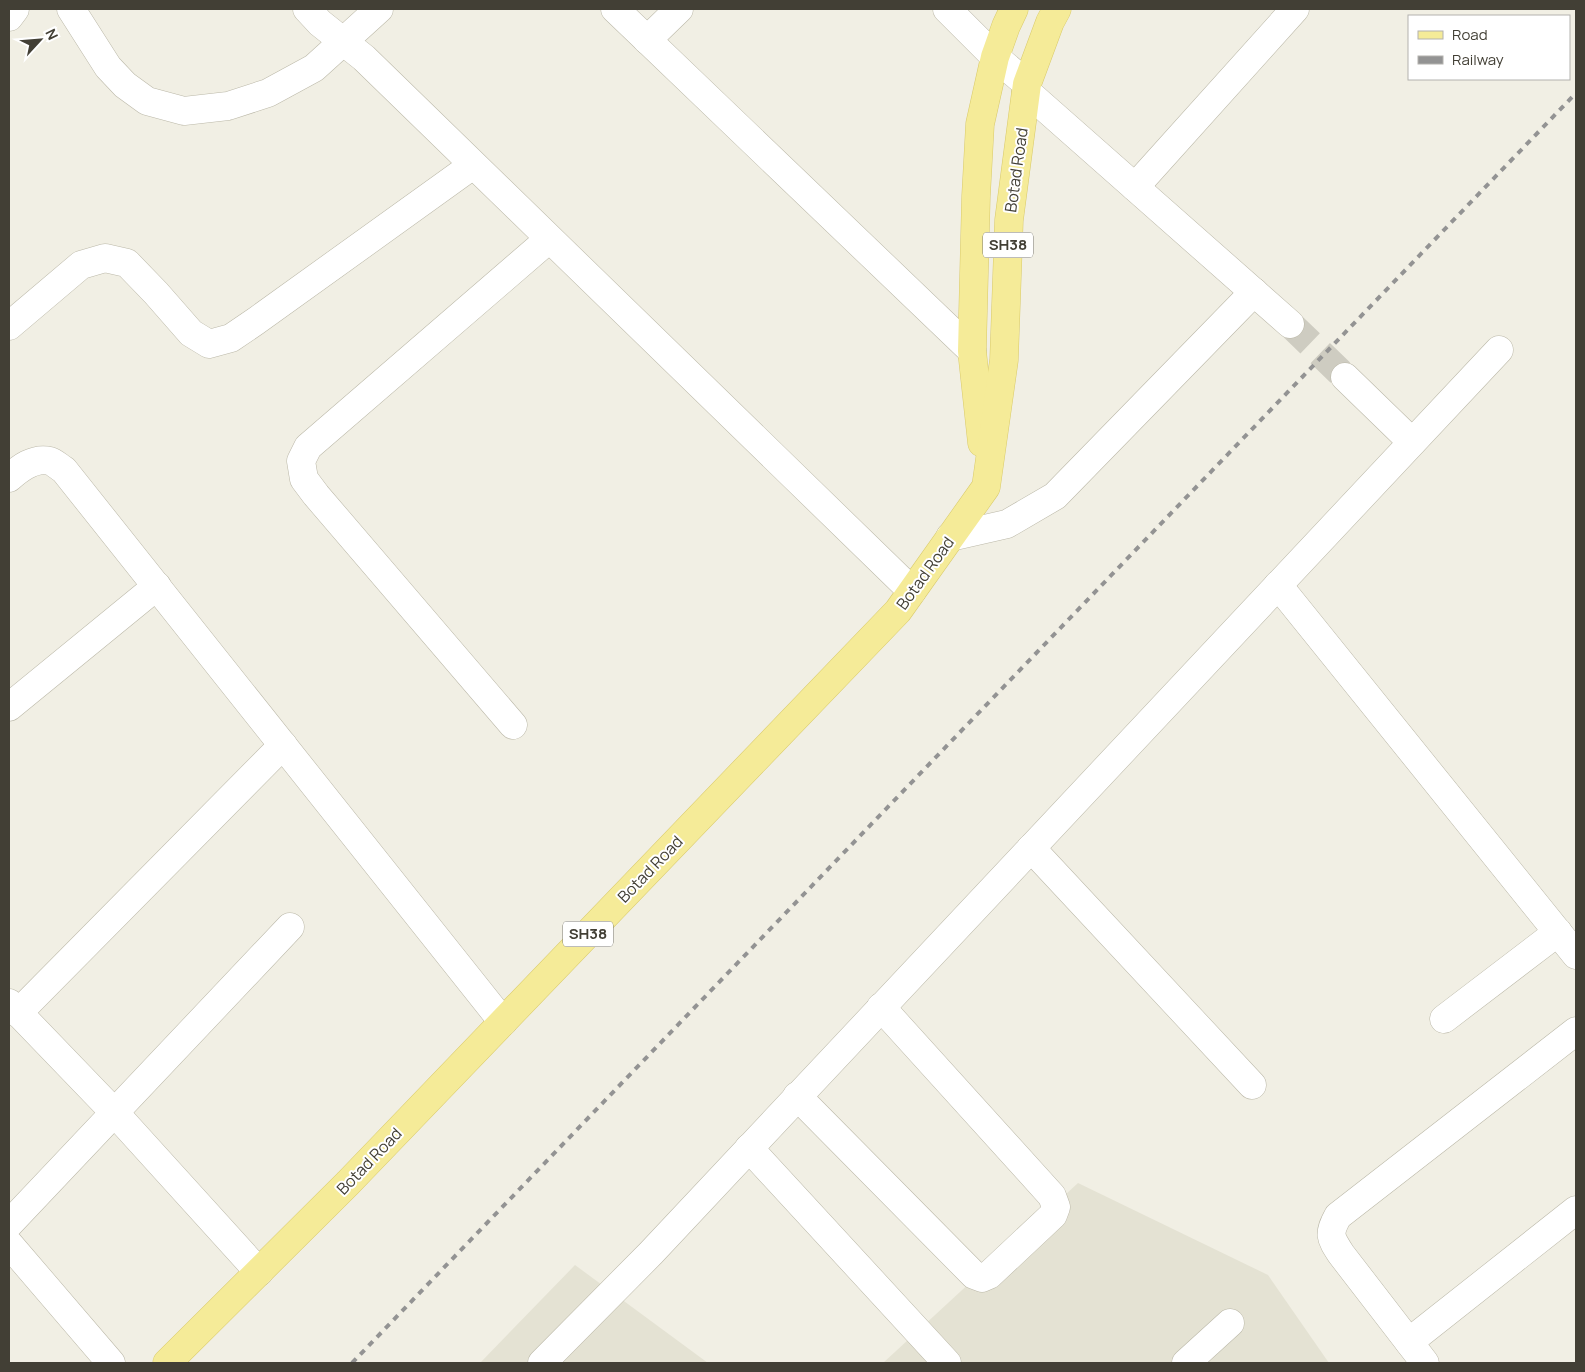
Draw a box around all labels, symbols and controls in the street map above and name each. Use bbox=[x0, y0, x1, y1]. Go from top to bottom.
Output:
north arrow bbox=[15, 15, 65, 65]
legend bbox=[1408, 15, 1570, 80]
text: Road bbox=[1452, 24, 1488, 45]
text: N bbox=[41, 25, 63, 43]
text: Railway bbox=[1452, 49, 1504, 70]
street label: Botad Road bbox=[999, 126, 1033, 214]
road number: SH38 bbox=[983, 232, 1033, 258]
street label: Botad Road bbox=[891, 532, 959, 614]
street label: Botad Road bbox=[613, 831, 687, 907]
road number: SH38 bbox=[563, 922, 613, 946]
street label: Botad Road bbox=[332, 1123, 406, 1199]

